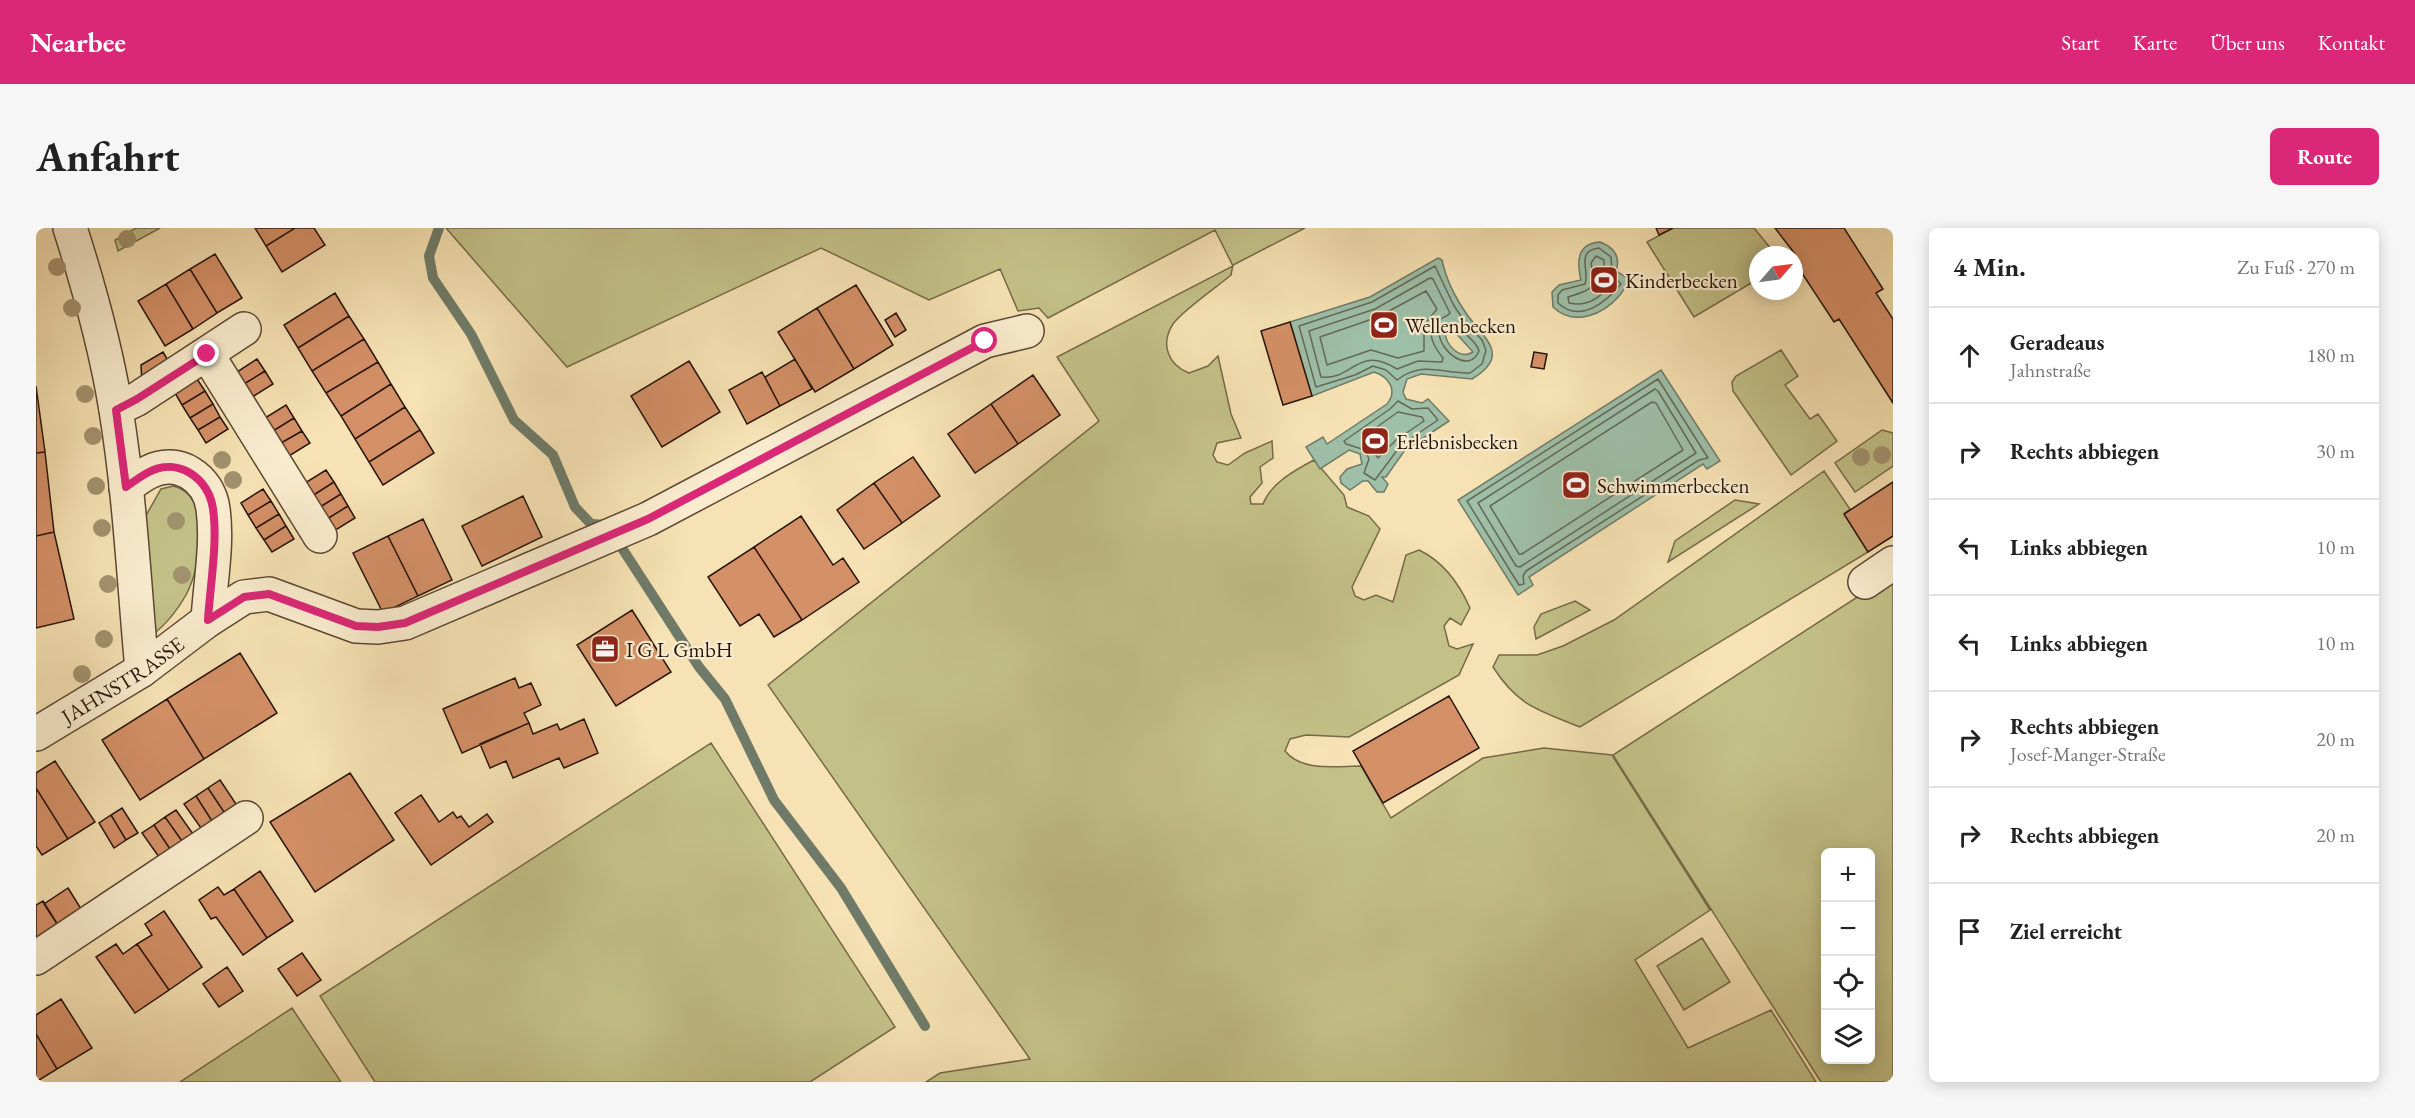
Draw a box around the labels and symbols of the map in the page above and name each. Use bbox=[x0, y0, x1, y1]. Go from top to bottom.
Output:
north arrow bbox=[1749, 246, 1803, 300]
sports icon: Kinderbecken bbox=[1588, 264, 1620, 296]
place label: Kinderbecken bbox=[1625, 267, 1738, 294]
sports icon: Wellenbecken bbox=[1368, 309, 1400, 341]
place label: Wellenbecken bbox=[1405, 312, 1516, 339]
route start bbox=[971, 327, 997, 353]
route end bbox=[193, 340, 219, 366]
sports icon: Erlebnisbecken bbox=[1359, 425, 1391, 457]
place label: Erlebnisbecken bbox=[1396, 428, 1518, 455]
sports icon: Schwimmerbecken bbox=[1560, 469, 1592, 501]
place label: Schwimmerbecken bbox=[1597, 472, 1749, 499]
street label: JAHNSTRASSE bbox=[54, 630, 189, 730]
office icon: I G L GmbH bbox=[589, 633, 621, 665]
place label: I G L GmbH bbox=[626, 636, 733, 663]

